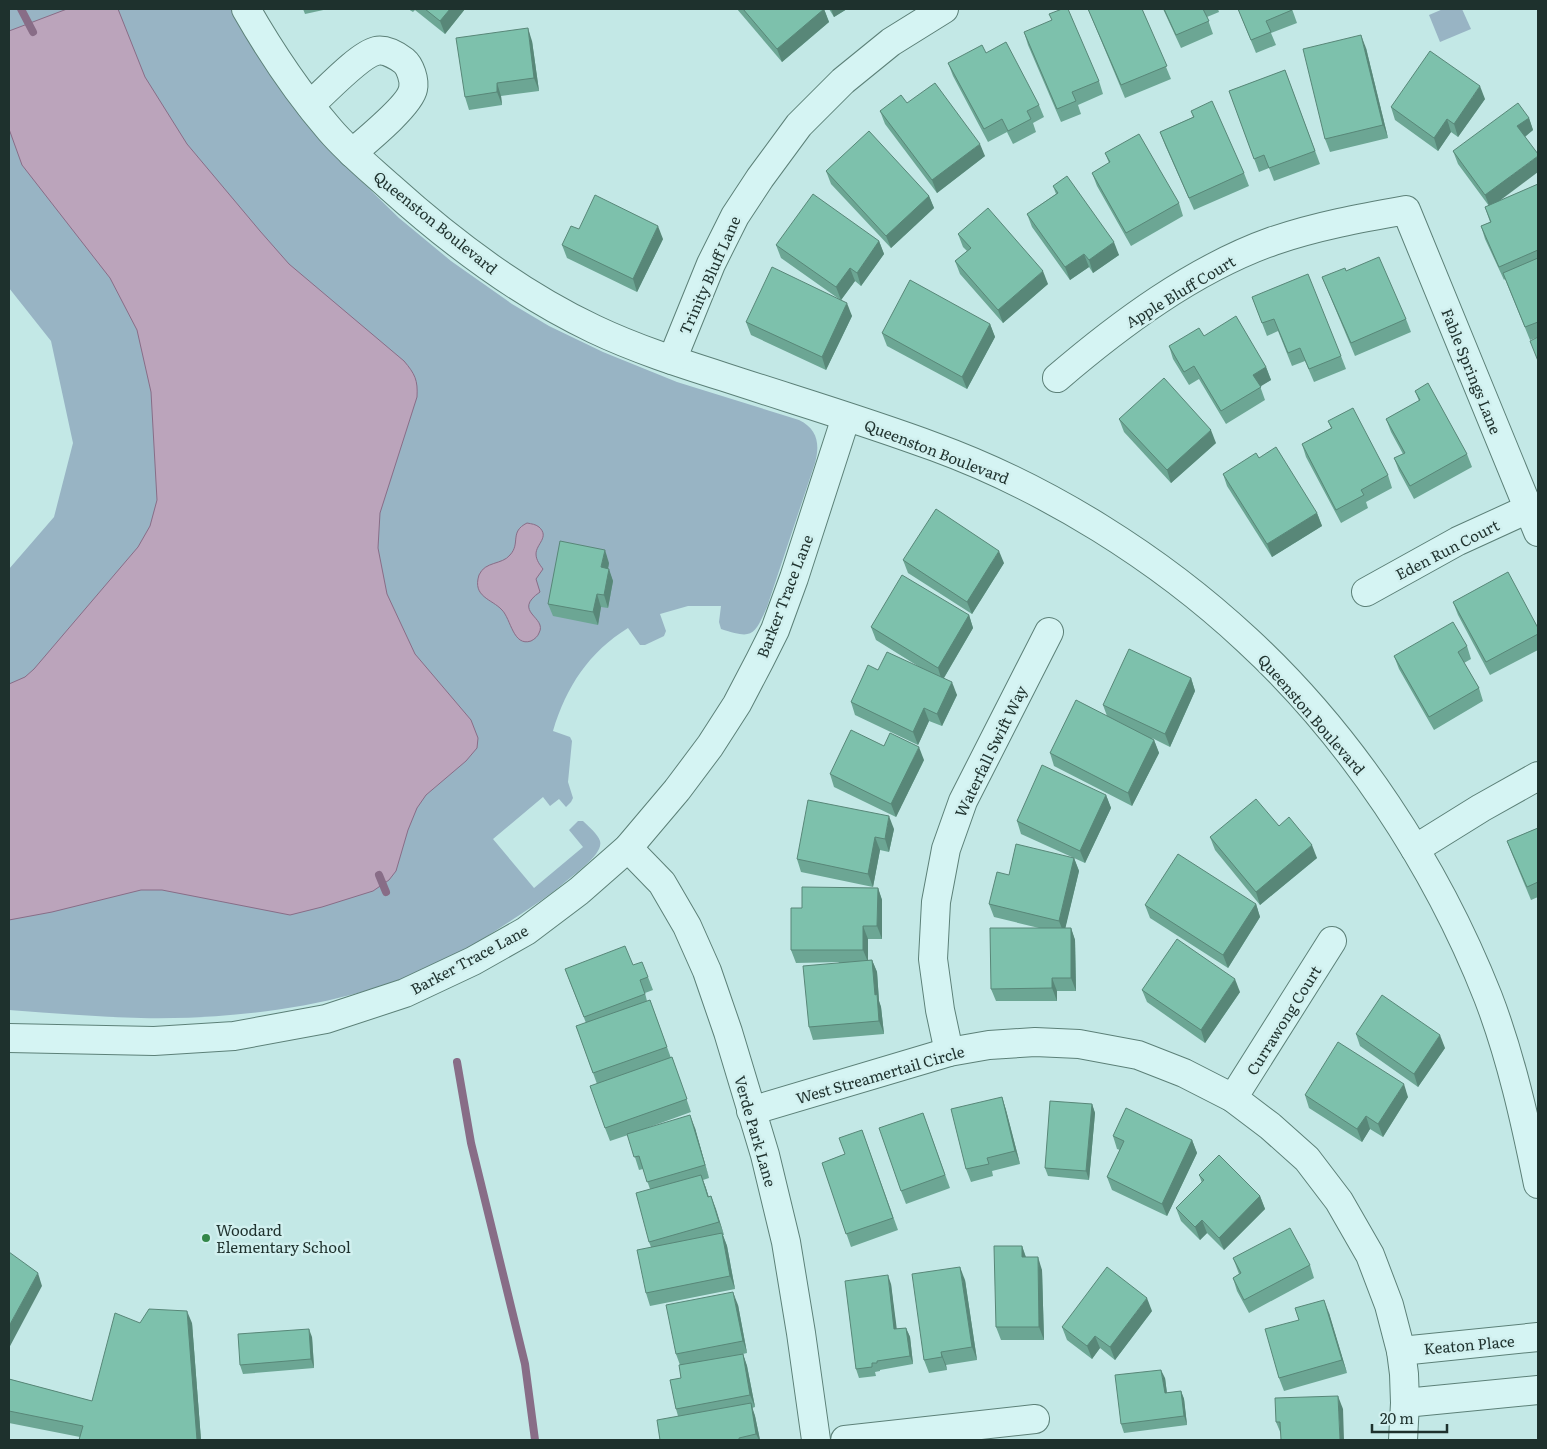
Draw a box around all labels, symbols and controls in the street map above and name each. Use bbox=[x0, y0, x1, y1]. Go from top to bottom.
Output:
street label: Queenston Boulevard bbox=[369, 165, 503, 279]
street label: Trinity Bluff Lane bbox=[672, 212, 746, 338]
street label: Apple Bluff Court bbox=[1121, 249, 1239, 333]
street label: Fable Springs Lane bbox=[1436, 305, 1508, 438]
street label: Queenston Boulevard bbox=[861, 413, 1013, 489]
street label: Eden Run Court bbox=[1391, 513, 1503, 585]
street label: Barker Trace Lane bbox=[750, 531, 818, 661]
street label: Queenston Boulevard bbox=[1253, 649, 1371, 779]
street label: Waterfall Swift Way bbox=[948, 681, 1032, 821]
street label: Barker Trace Lane bbox=[406, 918, 532, 1000]
street label: Currawong Court bbox=[1240, 960, 1326, 1080]
street label: West Streamertail Circle bbox=[793, 1039, 967, 1109]
street label: Verde Park Lane bbox=[729, 1073, 783, 1190]
place label: Woodard Elementary School bbox=[216, 1218, 351, 1258]
marker: Woodard Elementary School bbox=[200, 1232, 212, 1244]
street label: Keaton Place bbox=[1423, 1329, 1516, 1359]
scale bar bbox=[1372, 1402, 1447, 1434]
text: 20 m bbox=[1380, 1406, 1414, 1429]

